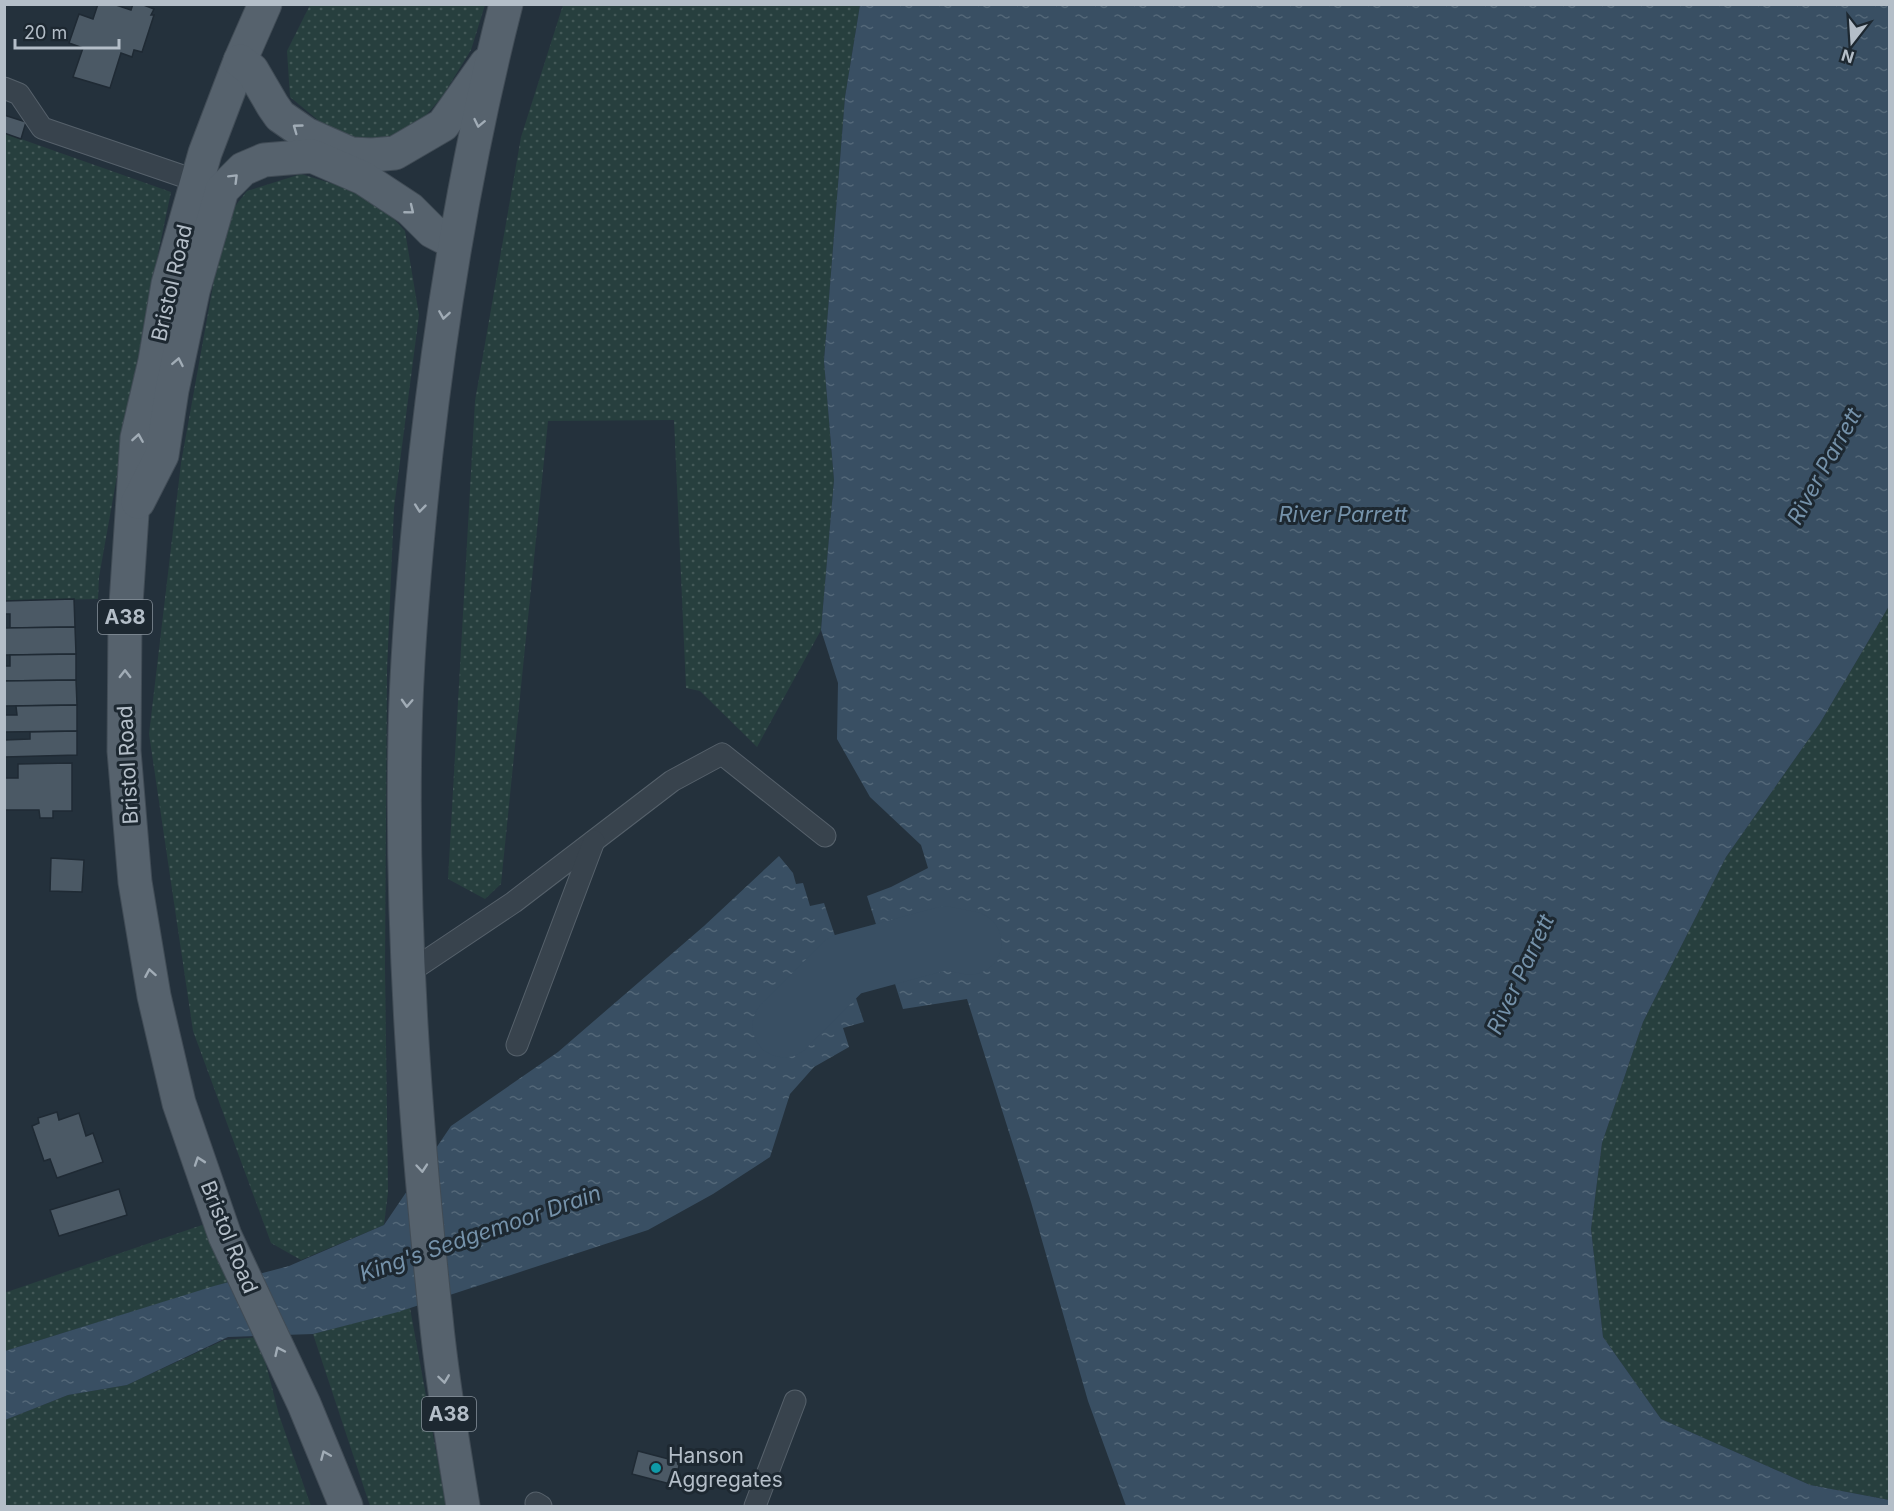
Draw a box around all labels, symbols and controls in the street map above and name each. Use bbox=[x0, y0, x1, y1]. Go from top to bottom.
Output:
scale bar bbox=[15, 12, 118, 50]
north arrow bbox=[1822, 12, 1882, 72]
text: 20 m bbox=[24, 22, 67, 43]
text: N bbox=[1839, 45, 1856, 68]
one-way arrow bbox=[473, 118, 486, 128]
one-way arrow bbox=[293, 125, 304, 136]
one-way arrow bbox=[227, 174, 238, 185]
one-way arrow bbox=[403, 202, 414, 213]
street label: Bristol Road bbox=[146, 222, 197, 344]
one-way arrow bbox=[439, 310, 451, 319]
one-way arrow bbox=[171, 357, 184, 367]
water label: River Parrett bbox=[1781, 403, 1867, 529]
one-way arrow bbox=[131, 433, 144, 443]
water label: River Parrett bbox=[1278, 501, 1408, 527]
one-way arrow bbox=[414, 504, 427, 513]
road number: A38 bbox=[98, 600, 152, 634]
one-way arrow bbox=[119, 670, 131, 679]
one-way arrow bbox=[400, 698, 413, 707]
street label: Bristol Road bbox=[112, 705, 143, 825]
water label: River Parrett bbox=[1481, 909, 1559, 1038]
one-way arrow bbox=[144, 968, 157, 978]
one-way arrow bbox=[194, 1156, 207, 1167]
one-way arrow bbox=[416, 1164, 429, 1173]
street label: Bristol Road bbox=[196, 1177, 263, 1297]
water label: King's Sedgemoor Drain bbox=[356, 1179, 604, 1287]
one-way arrow bbox=[274, 1347, 286, 1358]
one-way arrow bbox=[438, 1375, 450, 1384]
road number: A38 bbox=[422, 1397, 476, 1431]
place label: Hanson Aggregates bbox=[668, 1443, 783, 1492]
one-way arrow bbox=[320, 1451, 332, 1462]
marker: Hanson Aggregates bbox=[649, 1461, 663, 1475]

